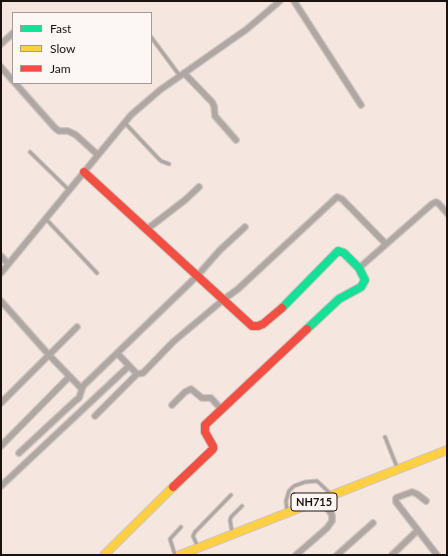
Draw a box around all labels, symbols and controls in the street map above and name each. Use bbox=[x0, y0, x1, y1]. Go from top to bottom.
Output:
legend bbox=[12, 12, 152, 84]
text: Fast bbox=[50, 21, 71, 36]
text: Slow bbox=[50, 41, 75, 56]
text: Jam bbox=[50, 61, 71, 76]
road number: NH715 bbox=[291, 493, 337, 511]

